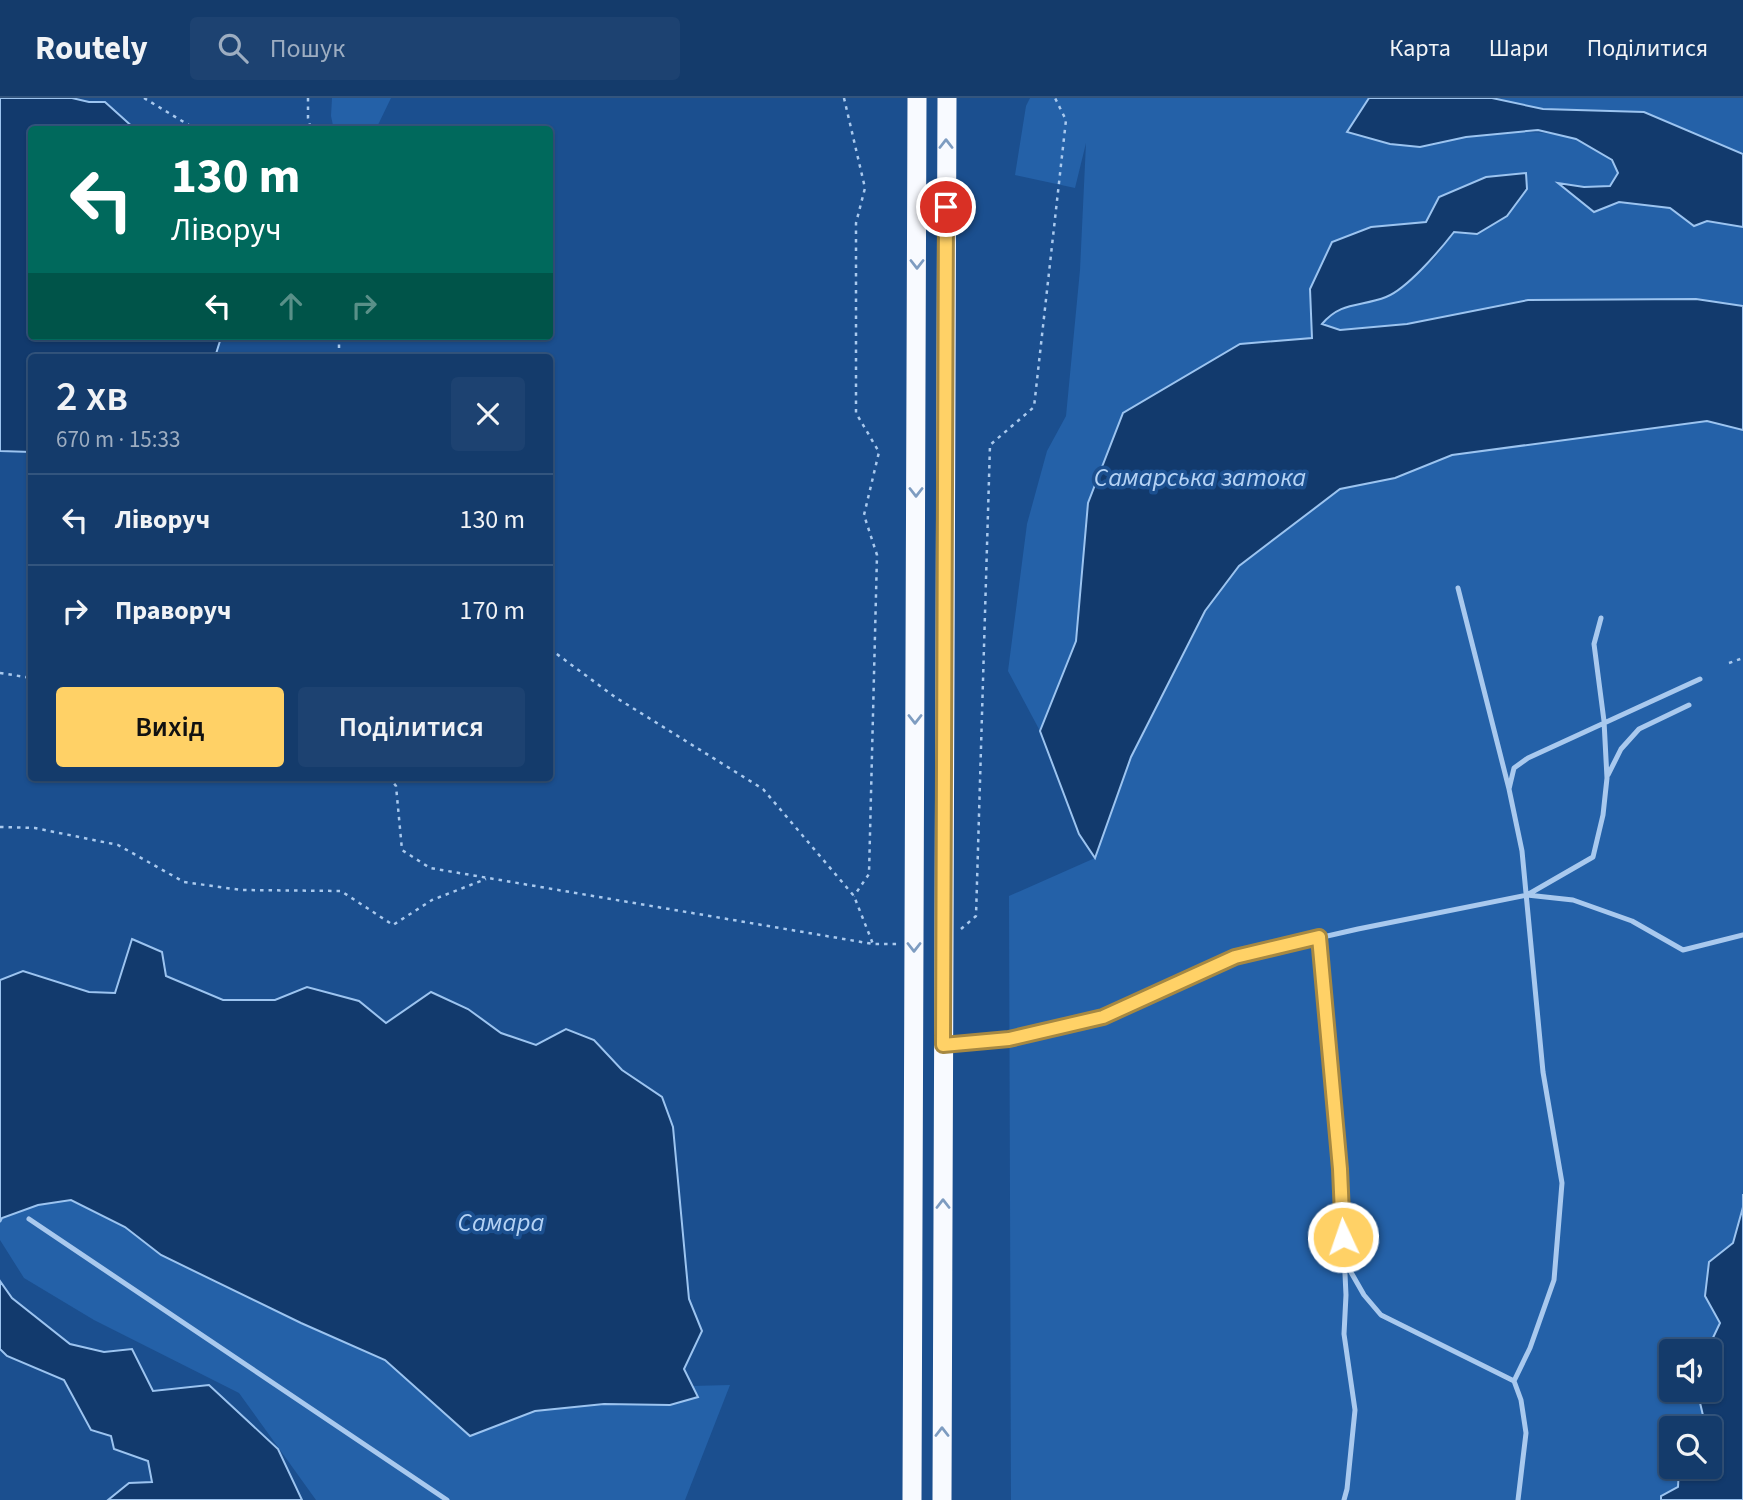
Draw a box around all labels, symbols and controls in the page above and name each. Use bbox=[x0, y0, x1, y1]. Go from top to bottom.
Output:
search box bbox=[190, 17, 680, 80]
text: Routely bbox=[35, 25, 148, 72]
icon: search bbox=[214, 29, 252, 67]
text: Пошук bbox=[270, 30, 345, 67]
text: Карта bbox=[1389, 31, 1451, 66]
text: Шари bbox=[1489, 31, 1549, 66]
text: Поділитися bbox=[1587, 31, 1708, 66]
one-way arrow bbox=[938, 138, 954, 149]
text: 130 m bbox=[171, 142, 300, 212]
icon: left bbox=[56, 154, 147, 245]
pin bbox=[916, 177, 976, 237]
icon: arrive bbox=[927, 188, 965, 226]
text: Ліворуч bbox=[171, 207, 282, 253]
one-way arrow bbox=[909, 259, 925, 270]
icon: left bbox=[199, 287, 237, 325]
icon: ahead bbox=[272, 287, 310, 325]
icon: right bbox=[345, 287, 383, 325]
text: 2 хв bbox=[56, 367, 128, 427]
button: close bbox=[451, 377, 525, 451]
text: 670 m · 15:33 bbox=[56, 423, 180, 456]
water label: Самарська затока bbox=[1094, 459, 1306, 496]
one-way arrow bbox=[908, 487, 924, 497]
icon: left bbox=[56, 501, 94, 539]
text: Ліворуч bbox=[115, 501, 210, 538]
text: 130 m bbox=[459, 501, 525, 538]
icon: right bbox=[56, 592, 94, 630]
text: Праворуч bbox=[115, 592, 231, 629]
text: 170 m bbox=[459, 592, 525, 629]
button: Вихід bbox=[56, 687, 284, 767]
button: Поділитися bbox=[298, 687, 525, 767]
one-way arrow bbox=[907, 714, 923, 725]
one-way arrow bbox=[906, 942, 922, 952]
one-way arrow bbox=[935, 1199, 951, 1209]
position arrow bbox=[1306, 1200, 1380, 1274]
water label: Самара bbox=[458, 1204, 544, 1241]
map controls bbox=[1659, 1339, 1722, 1479]
button: sound bbox=[1659, 1339, 1722, 1402]
button: search bbox=[1659, 1416, 1722, 1479]
one-way arrow bbox=[934, 1426, 950, 1437]

